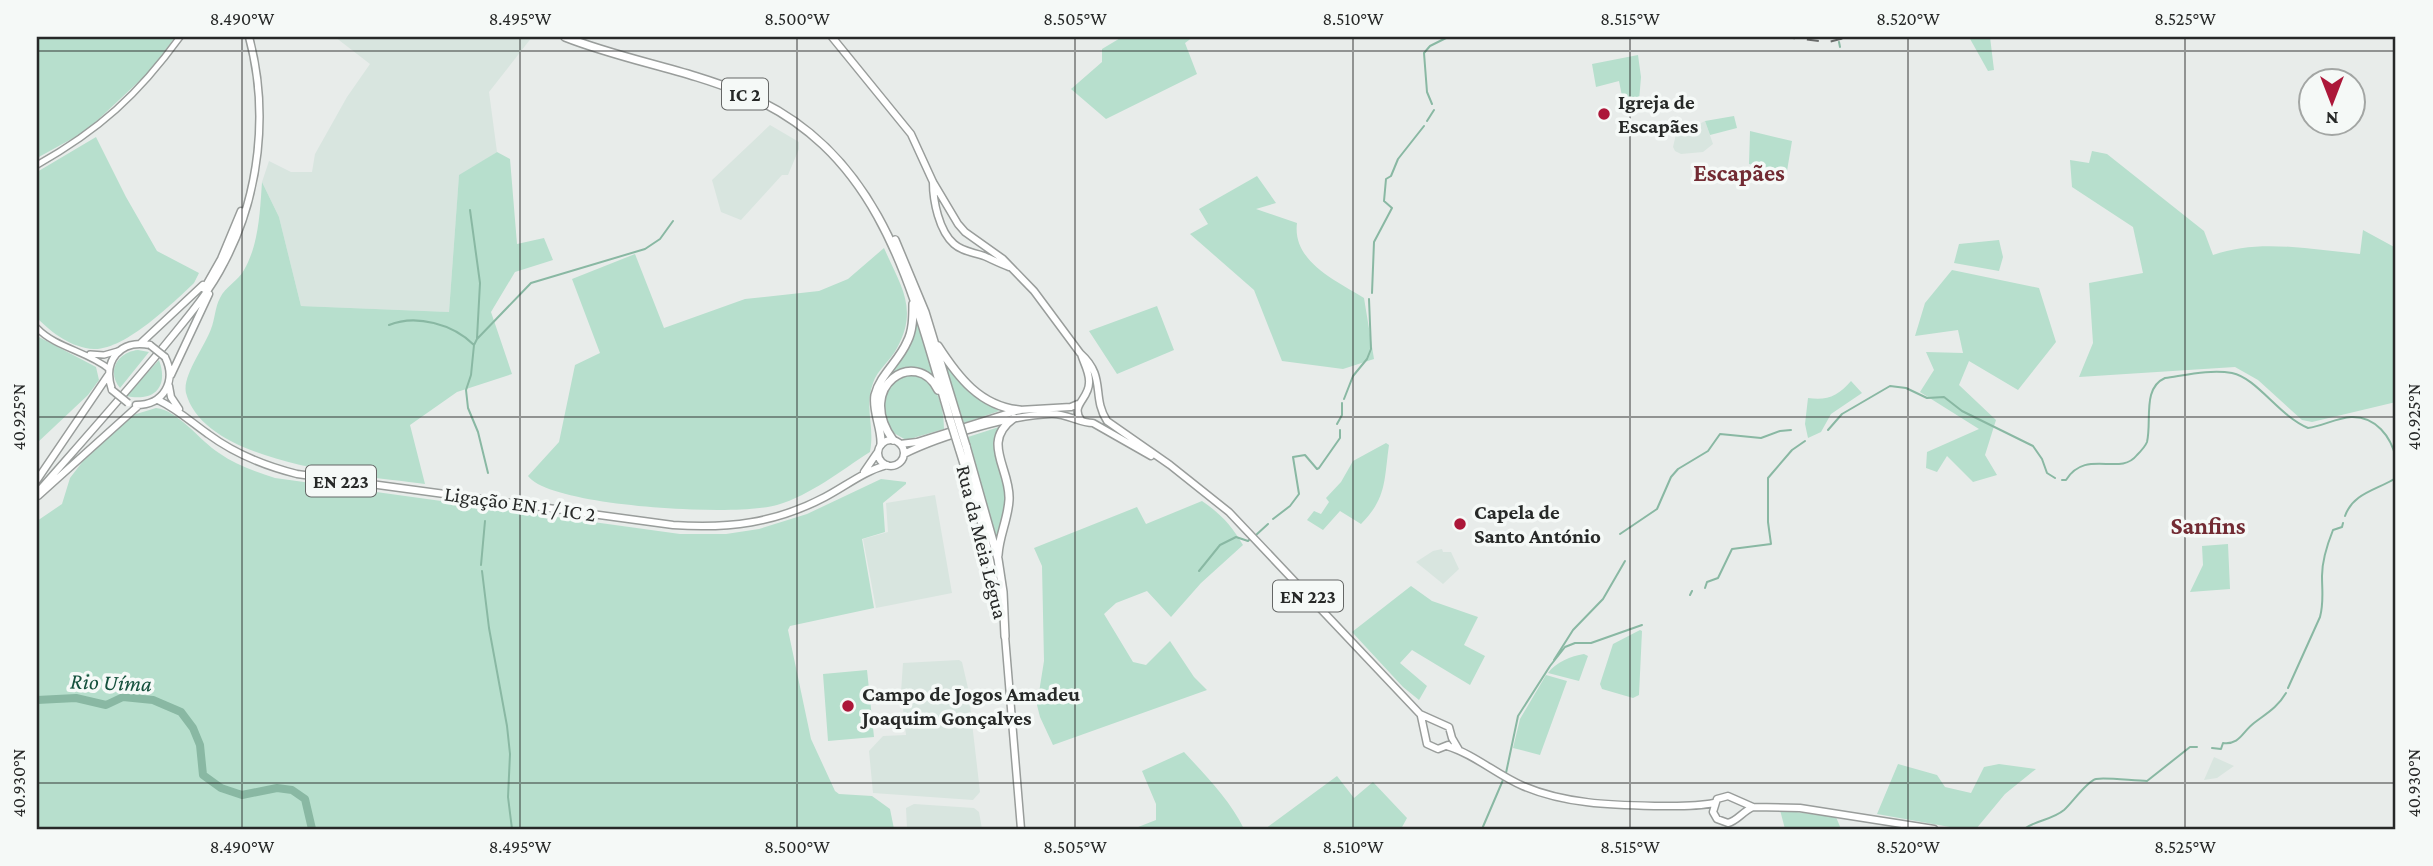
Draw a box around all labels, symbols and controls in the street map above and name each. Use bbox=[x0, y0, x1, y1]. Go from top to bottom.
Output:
text: 8.490°W bbox=[210, 9, 275, 29]
text: 8.495°W bbox=[489, 9, 552, 29]
text: 8.500°W bbox=[764, 9, 830, 29]
text: 8.505°W bbox=[1043, 9, 1107, 29]
text: 8.510°W bbox=[1322, 9, 1384, 29]
text: 8.515°W bbox=[1600, 9, 1660, 29]
text: 8.520°W bbox=[1876, 9, 1940, 29]
text: 8.525°W bbox=[2154, 9, 2216, 29]
north arrow bbox=[2296, 66, 2366, 136]
road number: IC 2 bbox=[722, 78, 768, 110]
place label: Igreja de Escapães bbox=[1618, 90, 1699, 138]
marker: Igreja de Escapães bbox=[1596, 106, 1612, 122]
text: N bbox=[2325, 108, 2338, 129]
district label: Escapães bbox=[1693, 159, 1785, 186]
text: 40.925°N bbox=[9, 383, 29, 451]
text: 40.925°N bbox=[2404, 383, 2424, 451]
street label: Rua da Meia Légua bbox=[951, 463, 1013, 622]
road number: EN 223 bbox=[306, 466, 376, 496]
street label: Ligação EN 1 / IC 2 bbox=[443, 481, 597, 527]
place label: Capela de Santo António bbox=[1474, 500, 1601, 548]
district label: Sanfins bbox=[2170, 512, 2246, 539]
marker: Capela de Santo António bbox=[1452, 516, 1468, 532]
road number: EN 223 bbox=[1273, 580, 1343, 611]
water label: Rio Uíma bbox=[70, 668, 152, 696]
place label: Campo de Jogos Amadeu Joaquim Gonçalves bbox=[860, 682, 1080, 730]
marker: Campo de Jogos Amadeu Joaquim Gonçalves bbox=[840, 698, 856, 714]
text: 40.930°N bbox=[9, 748, 29, 817]
text: 40.930°N bbox=[2404, 748, 2424, 817]
text: 8.490°W bbox=[210, 837, 275, 857]
text: 8.495°W bbox=[489, 837, 552, 857]
text: 8.500°W bbox=[764, 837, 830, 857]
text: 8.505°W bbox=[1043, 837, 1107, 857]
text: 8.510°W bbox=[1322, 837, 1384, 857]
text: 8.515°W bbox=[1600, 837, 1660, 857]
text: 8.520°W bbox=[1876, 837, 1940, 857]
text: 8.525°W bbox=[2154, 837, 2216, 857]

